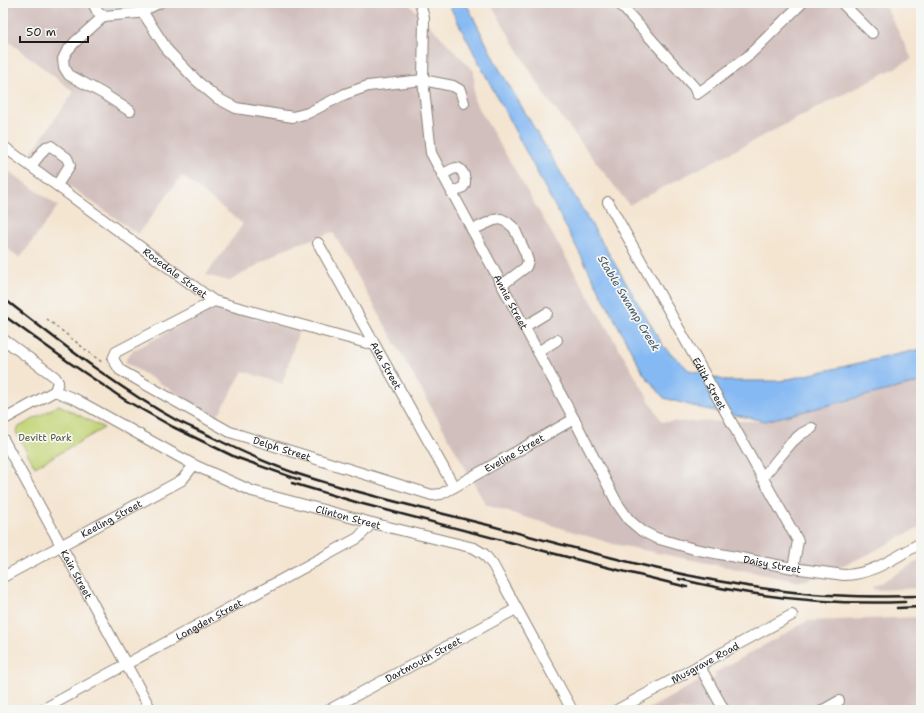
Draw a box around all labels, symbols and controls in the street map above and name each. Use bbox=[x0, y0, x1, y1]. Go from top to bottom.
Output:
scale bar bbox=[20, 18, 88, 44]
text: 50 m bbox=[26, 24, 56, 40]
street label: Rosedale Street bbox=[140, 245, 210, 301]
water label: Stable Swamp Creek bbox=[594, 253, 663, 354]
street label: Annie Street bbox=[491, 272, 531, 332]
street label: Ada Street bbox=[367, 339, 404, 392]
street label: Edith Street bbox=[689, 355, 729, 412]
park label: Devitt Park bbox=[18, 431, 72, 444]
street label: Eveline Street bbox=[482, 431, 547, 475]
street label: Delph Street bbox=[251, 434, 312, 464]
street label: Keeling Street bbox=[78, 497, 144, 541]
street label: Clinton Street bbox=[314, 502, 382, 532]
street label: Kain Street bbox=[58, 548, 95, 601]
street label: Daisy Street bbox=[742, 553, 802, 576]
street label: Longden Street bbox=[173, 596, 245, 643]
street label: Dartmouth Street bbox=[383, 634, 464, 685]
street label: Musgrave Road bbox=[669, 639, 742, 686]

